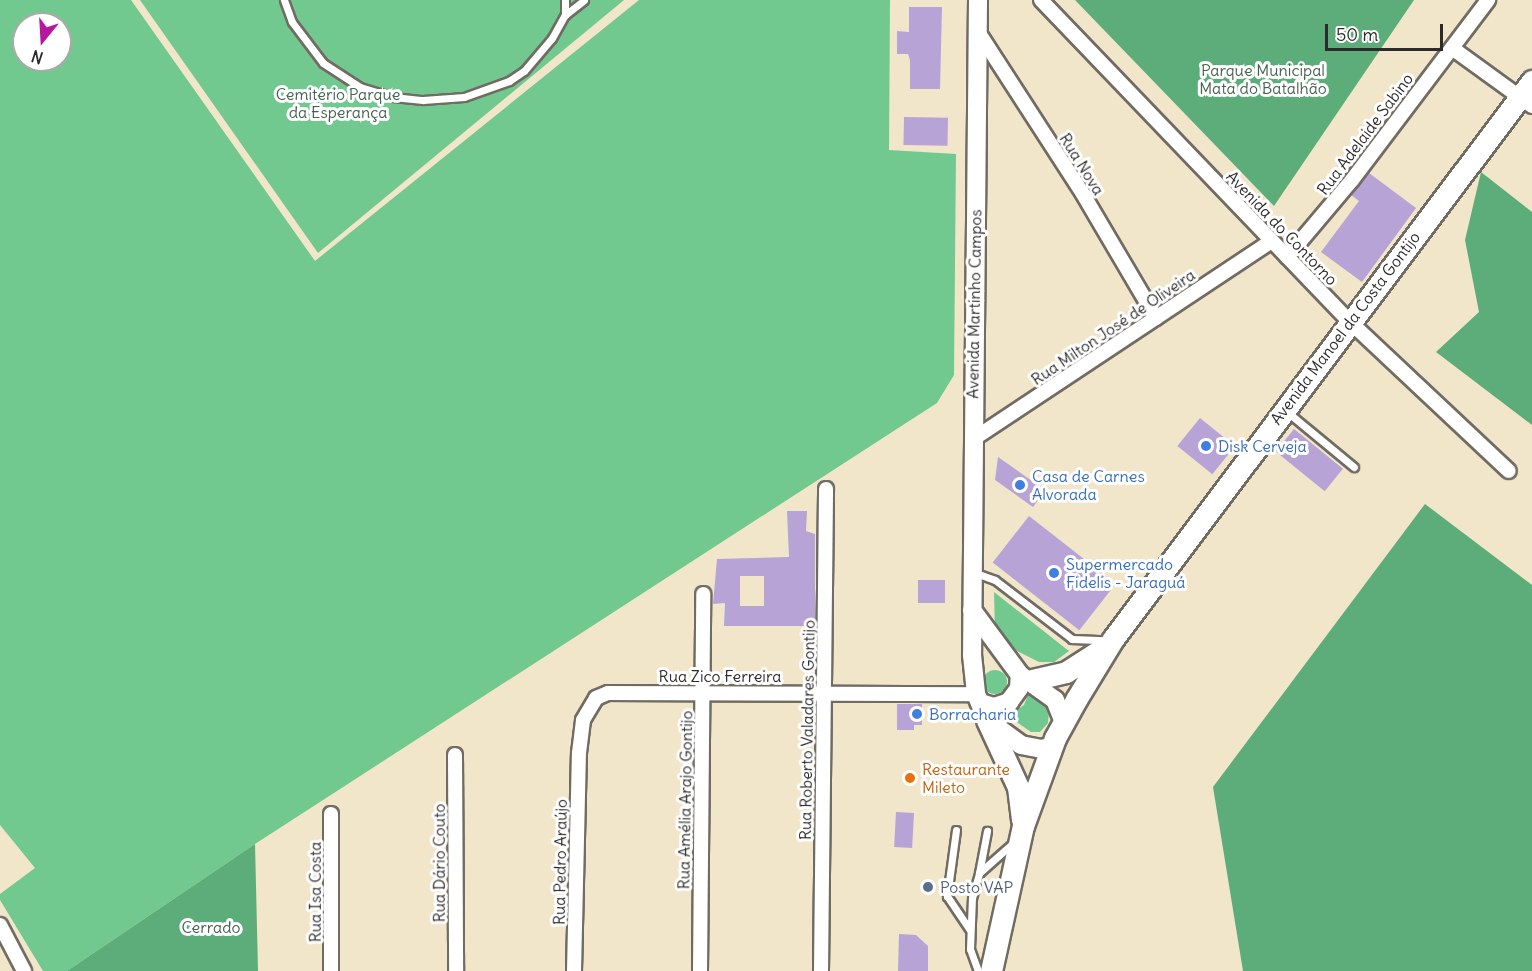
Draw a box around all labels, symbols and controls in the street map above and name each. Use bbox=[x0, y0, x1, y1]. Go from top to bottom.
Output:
north arrow bbox=[12, 12, 72, 72]
scale bar bbox=[1328, 12, 1446, 50]
text: 50 m bbox=[1336, 23, 1378, 46]
text: N bbox=[29, 46, 45, 68]
park label: Parque Municipal Mata do Batalhão bbox=[1199, 60, 1327, 98]
street label: Rua Adelaide Sabino bbox=[1313, 69, 1417, 199]
park label: Cemitério Parque da Esperança bbox=[276, 84, 400, 122]
street label: Rua Nova bbox=[1056, 130, 1108, 198]
street label: Avenida do Contorno bbox=[1222, 167, 1342, 289]
street label: Avenida Martinho Campos bbox=[963, 209, 985, 399]
street label: Avenida Manoel da Costa Gontijo bbox=[1266, 228, 1424, 428]
street label: Rua Milton José de Oliveira bbox=[1027, 265, 1199, 389]
place label: Disk Cerveja bbox=[1218, 436, 1307, 456]
marker: Disk Cerveja bbox=[1199, 439, 1213, 453]
place label: Casa de Carnes Alvorada bbox=[1032, 466, 1145, 504]
marker: Casa de Carnes Alvorada bbox=[1013, 478, 1027, 492]
place label: Supermercado Fidelis - Jaraguá bbox=[1066, 554, 1186, 592]
marker: Supermercado Fidelis - Jaraguá bbox=[1047, 566, 1061, 580]
street label: Rua Roberto Valadares Gontijo bbox=[795, 620, 819, 840]
street label: Rua Zico Ferreira bbox=[659, 666, 781, 686]
place label: Borracharia bbox=[929, 704, 1016, 724]
marker: Borracharia bbox=[910, 707, 924, 721]
street label: Rua Amélia Arajo Gontijo bbox=[674, 711, 696, 889]
place label: Restaurante Mileto bbox=[922, 759, 1010, 797]
marker: Restaurante Mileto bbox=[903, 771, 917, 785]
street label: Rua Pedro Araújo bbox=[549, 799, 571, 925]
street label: Rua Dário Couto bbox=[429, 804, 449, 922]
street label: Rua Isa Costa bbox=[305, 842, 325, 942]
place label: Posto VAP bbox=[940, 877, 1013, 897]
marker: Posto VAP bbox=[921, 880, 935, 894]
park label: Cerrado bbox=[181, 917, 241, 937]

